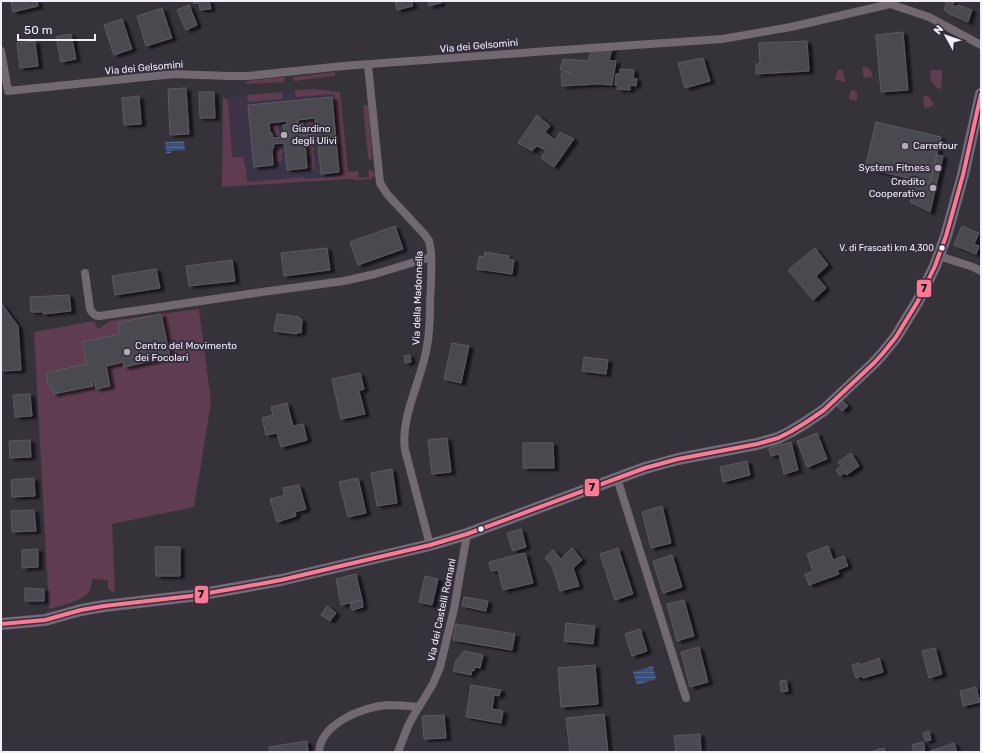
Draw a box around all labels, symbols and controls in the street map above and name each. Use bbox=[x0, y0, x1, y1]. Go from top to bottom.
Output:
scale bar bbox=[18, 16, 95, 42]
north arrow bbox=[926, 16, 966, 56]
text: 50 m bbox=[24, 23, 52, 37]
text: N bbox=[931, 23, 946, 37]
street label: Via dei Gelsomini bbox=[439, 37, 519, 55]
street label: Via dei Gelsomini bbox=[104, 59, 184, 77]
place label: Giardino degli Ulivi bbox=[292, 123, 337, 147]
marker: Giardino degli Ulivi bbox=[279, 130, 289, 140]
place label: Carrefour bbox=[913, 140, 958, 152]
marker: Carrefour bbox=[900, 141, 910, 151]
place label: System Fitness bbox=[858, 162, 930, 174]
marker: System Fitness bbox=[933, 163, 943, 173]
place label: Credito Cooperativo bbox=[869, 176, 925, 200]
marker: Credito Cooperativo bbox=[928, 183, 938, 193]
place label: V. di Frascati km 4,300 bbox=[839, 243, 934, 253]
marker: V. di Frascati km 4,300 bbox=[937, 243, 947, 253]
street label: Via della Madonnella bbox=[410, 251, 426, 345]
line badge: 7 bbox=[916, 279, 932, 298]
text: 7 bbox=[921, 282, 928, 295]
place label: Centro del Movimento dei Focolari bbox=[135, 340, 237, 364]
marker: Centro del Movimento dei Focolari bbox=[122, 347, 132, 357]
line badge: 7 bbox=[584, 478, 600, 497]
text: 7 bbox=[589, 481, 596, 494]
unlabelled marker bbox=[476, 524, 486, 534]
street label: Via dei Castelli Romani bbox=[425, 557, 459, 663]
line badge: 7 bbox=[194, 585, 209, 604]
text: 7 bbox=[198, 588, 205, 601]

